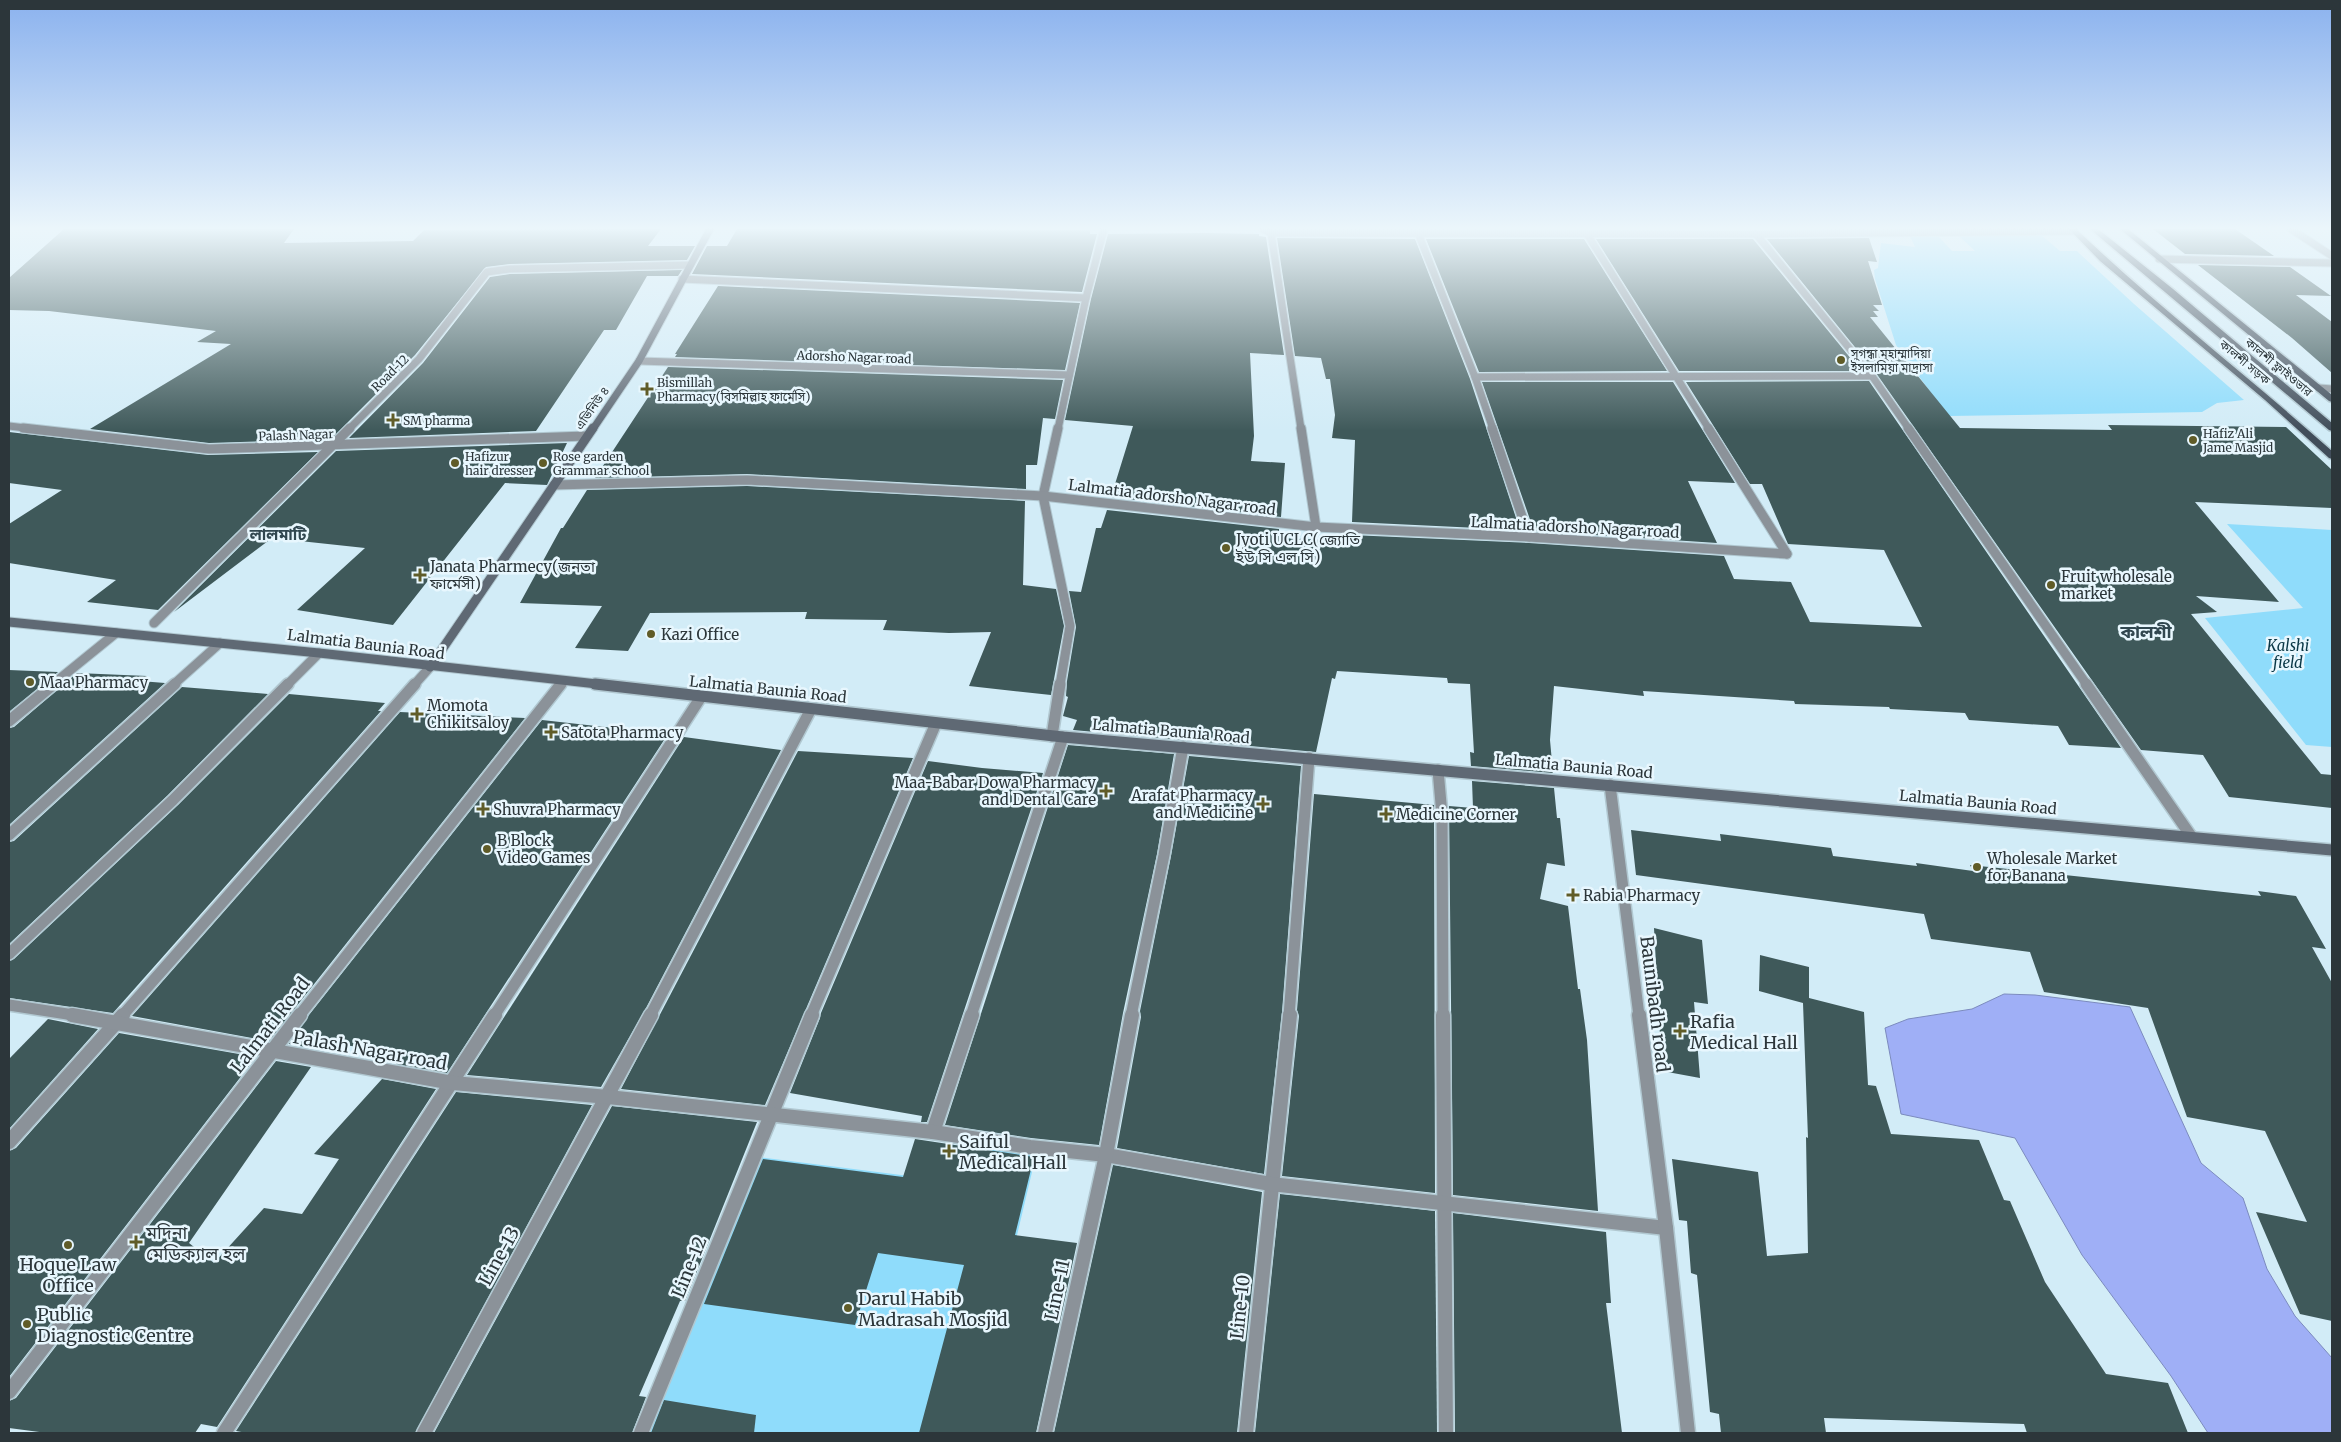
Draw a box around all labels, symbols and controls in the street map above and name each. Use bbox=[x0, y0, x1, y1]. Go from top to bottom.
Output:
street label: কালশী ফ্লাইওভার bbox=[2242, 334, 2316, 400]
street label: কালশী সড়ক bbox=[2216, 336, 2274, 388]
place label: সুগন্ধা মুহাম্মাদিয়া ইসলামিয়া মাদ্রাসা bbox=[1850, 346, 1934, 375]
street label: Adorsho Nagar road bbox=[795, 347, 912, 366]
street label: Road-12 bbox=[368, 351, 412, 395]
marker: সুগন্ধা মুহাম্মাদিয়া ইসলামিয়া মাদ্রাসা bbox=[1835, 354, 1847, 366]
place label: Bismillah Pharmacy(বিসমিল্লাহ ফার্মেসি) bbox=[657, 375, 810, 404]
marker: Bismillah Pharmacy(বিসমিল্লাহ ফার্মেসি) bbox=[641, 383, 653, 395]
street label: এভিনিউ ৪ bbox=[572, 384, 612, 432]
place label: SM pharma bbox=[403, 413, 471, 428]
marker: SM pharma bbox=[387, 414, 399, 426]
street label: Palash Nagar bbox=[258, 426, 335, 444]
place label: Hafiz Ali Jame Masjid bbox=[2202, 426, 2273, 455]
marker: Hafiz Ali Jame Masjid bbox=[2187, 434, 2199, 446]
place label: Hafizur hair dresser bbox=[465, 449, 534, 478]
place label: Rose garden Grammar school bbox=[553, 449, 650, 478]
marker: Hafizur hair dresser bbox=[449, 457, 461, 469]
marker: Rose garden Grammar school bbox=[537, 457, 549, 469]
street label: Lalmatia adorsho Nagar road bbox=[1067, 475, 1277, 519]
street label: Lalmatia adorsho Nagar road bbox=[1470, 512, 1680, 542]
district label: লালমাটি bbox=[249, 524, 307, 544]
place label: Jyoti UCLC(জ্যোতি ইউ সি এল সি) bbox=[1235, 530, 1360, 566]
marker: Jyoti UCLC(জ্যোতি ইউ সি এল সি) bbox=[1220, 542, 1232, 554]
place label: Janata Pharmecy(জনতা ফার্মেসী) bbox=[429, 557, 596, 593]
place label: Fruit wholesale market bbox=[2061, 567, 2172, 603]
marker: Janata Pharmecy(জনতা ফার্মেসী) bbox=[414, 569, 426, 581]
marker: Fruit wholesale market bbox=[2045, 579, 2057, 591]
district label: কালশী bbox=[2119, 620, 2173, 643]
street label: Lalmatia Baunia Road bbox=[286, 625, 446, 663]
place label: Kazi Office bbox=[661, 625, 739, 644]
marker: Kazi Office bbox=[645, 628, 657, 640]
park label: Kalshi field bbox=[2266, 636, 2309, 672]
street label: Lalmatia Baunia Road bbox=[688, 671, 848, 707]
place label: Maa Pharmacy bbox=[40, 673, 148, 692]
marker: Maa Pharmacy bbox=[24, 676, 36, 688]
place label: Momota Chikitsaloy bbox=[427, 696, 510, 732]
marker: Momota Chikitsaloy bbox=[411, 708, 423, 720]
street label: Lalmatia Baunia Road bbox=[1091, 715, 1251, 747]
place label: Satota Pharmacy bbox=[561, 723, 684, 742]
marker: Satota Pharmacy bbox=[545, 726, 557, 738]
street label: Lalmatia Baunia Road bbox=[1494, 750, 1654, 782]
place label: Maa-Babar Dowa Pharmacy and Dental Care bbox=[894, 773, 1096, 809]
marker: Maa-Babar Dowa Pharmacy and Dental Care bbox=[1100, 785, 1112, 797]
place label: Arafat Pharmacy and Medicine bbox=[1130, 786, 1253, 822]
street label: Lalmatia Baunia Road bbox=[1898, 786, 2058, 818]
marker: Arafat Pharmacy and Medicine bbox=[1257, 798, 1269, 810]
place label: Shuvra Pharmacy bbox=[493, 800, 621, 819]
marker: Shuvra Pharmacy bbox=[477, 803, 489, 815]
place label: Medicine Corner bbox=[1396, 805, 1516, 824]
marker: Medicine Corner bbox=[1380, 808, 1392, 820]
place label: B Block Video Games bbox=[496, 831, 590, 867]
marker: B Block Video Games bbox=[481, 843, 493, 855]
place label: Wholesale Market for Banana bbox=[1986, 849, 2117, 885]
marker: Wholesale Market for Banana bbox=[1971, 861, 1983, 873]
place label: Rabia Pharmacy bbox=[1583, 886, 1701, 905]
marker: Rabia Pharmacy bbox=[1567, 889, 1579, 901]
street label: Baunibadh road bbox=[1635, 934, 1675, 1074]
street label: Lalmati Road bbox=[225, 972, 315, 1078]
place label: Rafia Medical Hall bbox=[1690, 1010, 1798, 1054]
street label: Palash Nagar road bbox=[291, 1025, 449, 1075]
marker: Rafia Medical Hall bbox=[1674, 1025, 1686, 1037]
place label: Saiful Medical Hall bbox=[959, 1130, 1067, 1174]
marker: Saiful Medical Hall bbox=[943, 1145, 955, 1157]
place label: মদিনা মেডিক্যাল হল bbox=[145, 1221, 246, 1265]
street label: Line-13 bbox=[474, 1223, 524, 1289]
street label: Line-12 bbox=[666, 1233, 712, 1301]
marker: মদিনা মেডিক্যাল হল bbox=[130, 1236, 142, 1248]
marker: Hoque Law Office bbox=[62, 1239, 74, 1251]
place label: Hoque Law Office bbox=[19, 1253, 117, 1297]
street label: Line-11 bbox=[1039, 1258, 1075, 1322]
street label: Line-10 bbox=[1225, 1274, 1255, 1340]
place label: Darul Habib Madrasah Mosjid bbox=[858, 1287, 1008, 1331]
marker: Darul Habib Madrasah Mosjid bbox=[842, 1302, 854, 1314]
place label: Public Diagnostic Centre bbox=[37, 1303, 191, 1347]
marker: Public Diagnostic Centre bbox=[21, 1318, 33, 1330]

